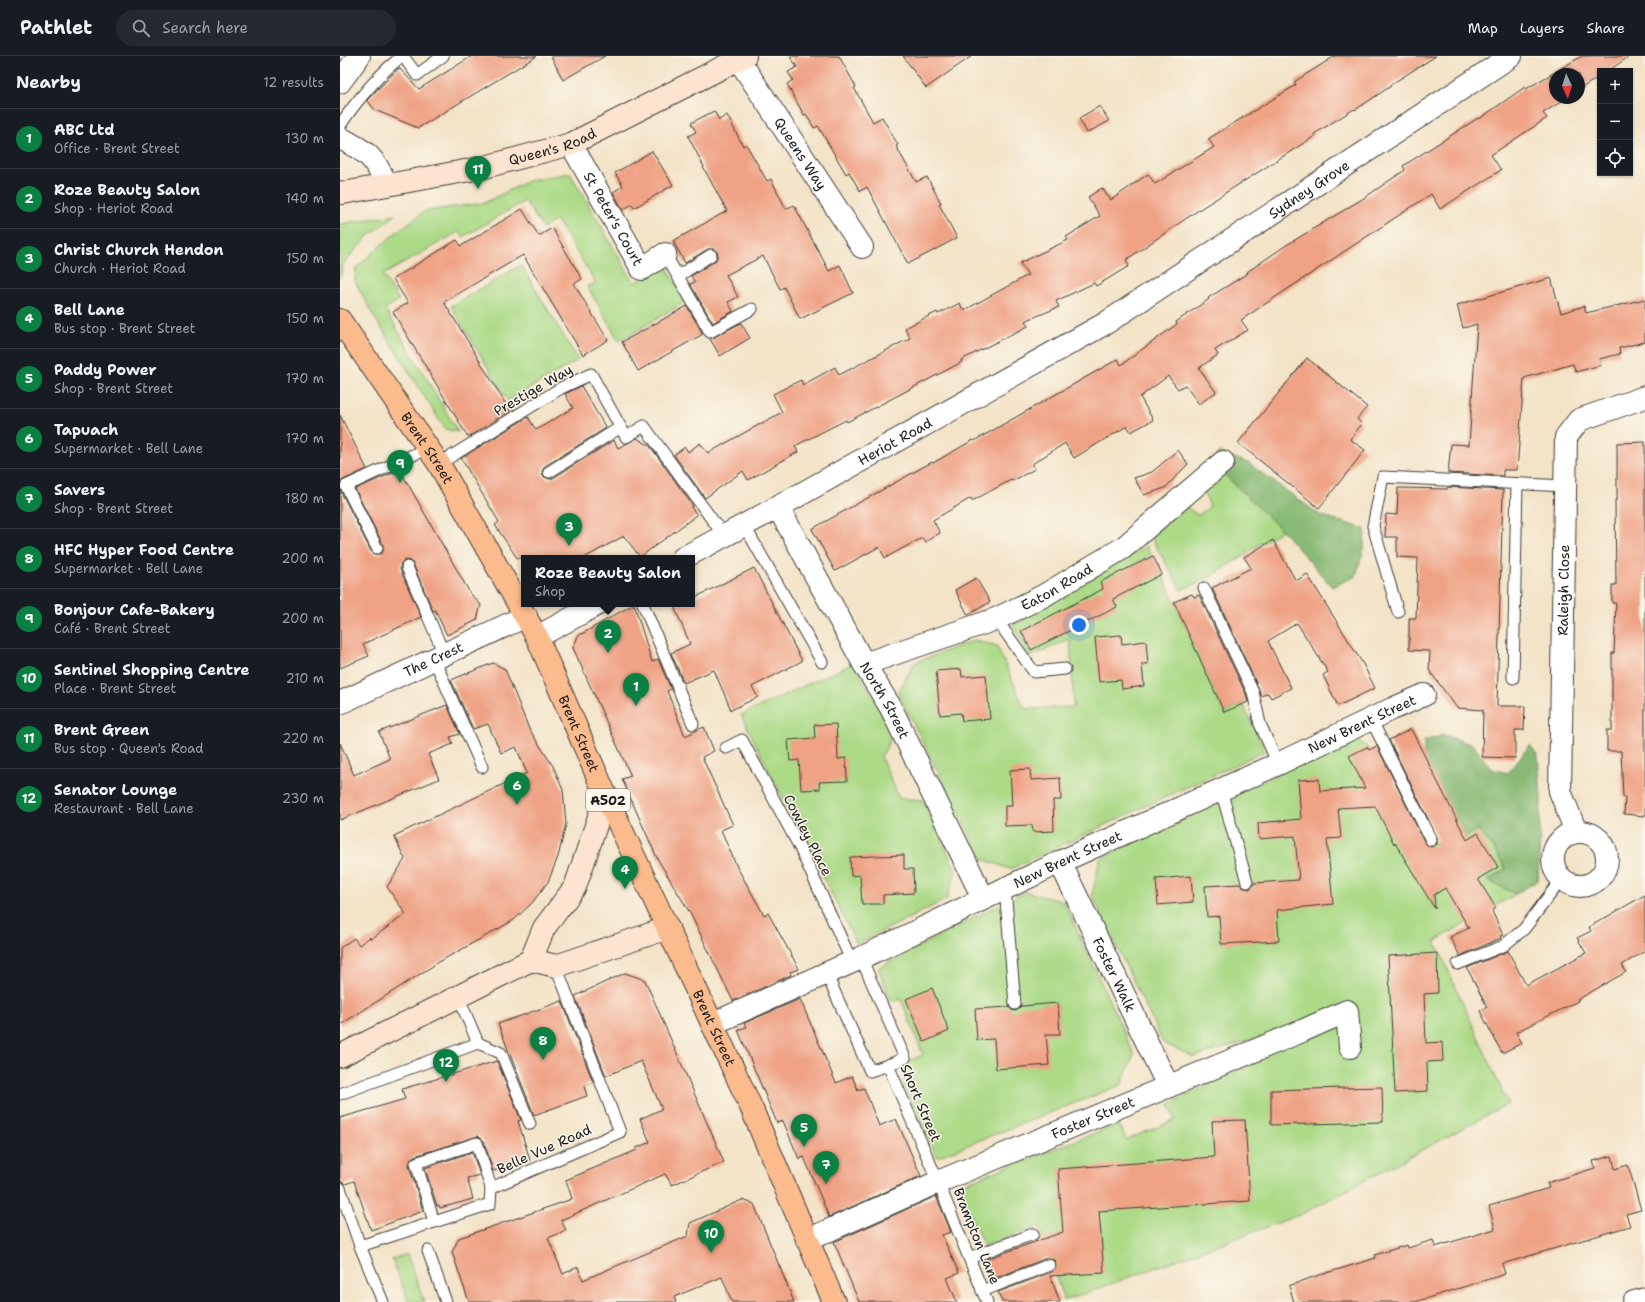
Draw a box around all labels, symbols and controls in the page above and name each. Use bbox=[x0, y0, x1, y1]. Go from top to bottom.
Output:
search box bbox=[116, 10, 396, 46]
text: Pathlet bbox=[20, 15, 92, 40]
icon: search bbox=[130, 17, 152, 39]
text: Search here bbox=[162, 18, 248, 38]
text: Map bbox=[1468, 19, 1498, 37]
text: Layers bbox=[1520, 19, 1564, 37]
text: Share bbox=[1586, 19, 1625, 37]
north arrow bbox=[1549, 68, 1585, 104]
map controls bbox=[1597, 68, 1633, 176]
button: + bbox=[1597, 68, 1633, 104]
text: Nearby bbox=[16, 71, 81, 93]
text: 12 results bbox=[263, 74, 324, 91]
button: − bbox=[1597, 104, 1633, 140]
street label: Queens Way bbox=[770, 114, 831, 193]
text: ABC Ltd bbox=[54, 120, 115, 140]
street label: Queen's Road bbox=[507, 124, 599, 169]
text: 1 bbox=[26, 130, 32, 147]
text: 130 m bbox=[286, 130, 324, 147]
text: Office · Brent Street bbox=[54, 140, 180, 157]
button: locate bbox=[1597, 140, 1633, 176]
pin: 11 bbox=[465, 156, 491, 189]
street label: Sydney Grove bbox=[1265, 156, 1353, 222]
street label: St Peter's Court bbox=[580, 169, 647, 269]
text: Roze Beauty Salon bbox=[54, 180, 200, 200]
text: 2 bbox=[24, 190, 34, 207]
text: 140 m bbox=[285, 190, 324, 207]
text: Shop · Heriot Road bbox=[54, 200, 173, 217]
text: Christ Church Hendon bbox=[54, 240, 224, 260]
text: 3 bbox=[24, 250, 34, 267]
text: 150 m bbox=[286, 250, 324, 267]
text: Church · Heriot Road bbox=[54, 260, 186, 277]
text: Bell Lane bbox=[54, 300, 125, 320]
text: 4 bbox=[24, 310, 34, 327]
text: 150 m bbox=[286, 310, 324, 327]
text: Bus stop · Brent Street bbox=[54, 320, 195, 337]
text: Paddy Power bbox=[54, 360, 157, 380]
street label: Prestige Way bbox=[490, 360, 576, 420]
text: 5 bbox=[25, 370, 33, 387]
text: 170 m bbox=[286, 370, 324, 387]
text: Shop · Brent Street bbox=[54, 380, 173, 397]
street label: Brent Street bbox=[397, 409, 457, 487]
street label: Heriot Road bbox=[855, 413, 935, 469]
text: Tapuach bbox=[54, 420, 118, 440]
text: 6 bbox=[24, 430, 34, 447]
text: 170 m bbox=[286, 430, 324, 447]
text: Supermarket · Bell Lane bbox=[54, 440, 203, 457]
pin: 9 bbox=[387, 450, 413, 483]
text: Savers bbox=[54, 480, 105, 500]
text: 7 bbox=[24, 490, 34, 507]
text: 180 m bbox=[285, 490, 324, 507]
text: Shop · Brent Street bbox=[54, 500, 173, 517]
pin: 3 bbox=[556, 513, 582, 546]
text: HFC Hyper Food Centre bbox=[54, 540, 234, 560]
street label: Raleigh Close bbox=[1554, 544, 1573, 636]
text: 8 bbox=[24, 550, 34, 567]
text: 200 m bbox=[282, 550, 324, 567]
popup bbox=[521, 555, 695, 607]
street label: Eaton Road bbox=[1018, 559, 1096, 614]
text: Supermarket · Bell Lane bbox=[54, 560, 203, 577]
text: Roze Beauty Salon bbox=[535, 563, 681, 583]
text: Shop bbox=[535, 583, 565, 600]
text: Bonjour Cafe-Bakery bbox=[54, 600, 215, 620]
text: 9 bbox=[24, 610, 34, 627]
text: 200 m bbox=[282, 610, 324, 627]
your location bbox=[1069, 615, 1089, 635]
text: Café · Brent Street bbox=[54, 620, 170, 637]
pin: 2 bbox=[595, 620, 621, 653]
street label: The Crest bbox=[401, 638, 466, 681]
street label: North Street bbox=[856, 659, 914, 742]
text: Sentinel Shopping Centre bbox=[54, 660, 250, 680]
text: 10 bbox=[22, 670, 36, 687]
text: 210 m bbox=[286, 670, 324, 687]
pin: 1 bbox=[623, 673, 649, 706]
text: Place · Brent Street bbox=[54, 680, 176, 697]
street label: New Brent Street bbox=[1305, 691, 1419, 757]
street label: Brent Street bbox=[554, 692, 604, 775]
text: Brent Green bbox=[54, 720, 149, 740]
text: 11 bbox=[23, 730, 35, 747]
text: 220 m bbox=[282, 730, 324, 747]
text: Bus stop · Queen's Road bbox=[54, 740, 204, 757]
pin: 6 bbox=[504, 772, 530, 805]
text: Senator Lounge bbox=[54, 780, 177, 800]
road number: A502 bbox=[586, 789, 630, 811]
text: 12 bbox=[22, 790, 36, 807]
text: 230 m bbox=[282, 790, 324, 807]
street label: Cowley Place bbox=[780, 791, 836, 879]
text: Restaurant · Bell Lane bbox=[54, 800, 194, 817]
street label: New Brent Street bbox=[1010, 826, 1125, 892]
pin: 4 bbox=[612, 856, 638, 889]
street label: Foster Walk bbox=[1089, 934, 1140, 1015]
street label: Brent Street bbox=[689, 987, 740, 1069]
pin: 8 bbox=[530, 1027, 556, 1060]
pin: 12 bbox=[433, 1049, 459, 1082]
street label: Short Street bbox=[897, 1061, 945, 1145]
street label: Foster Street bbox=[1049, 1093, 1137, 1143]
pin: 5 bbox=[791, 1114, 817, 1147]
street label: Belle Vue Road bbox=[494, 1120, 594, 1178]
pin: 7 bbox=[813, 1151, 839, 1184]
street label: Brampton Lane bbox=[949, 1185, 1005, 1287]
pin: 10 bbox=[698, 1220, 724, 1253]

